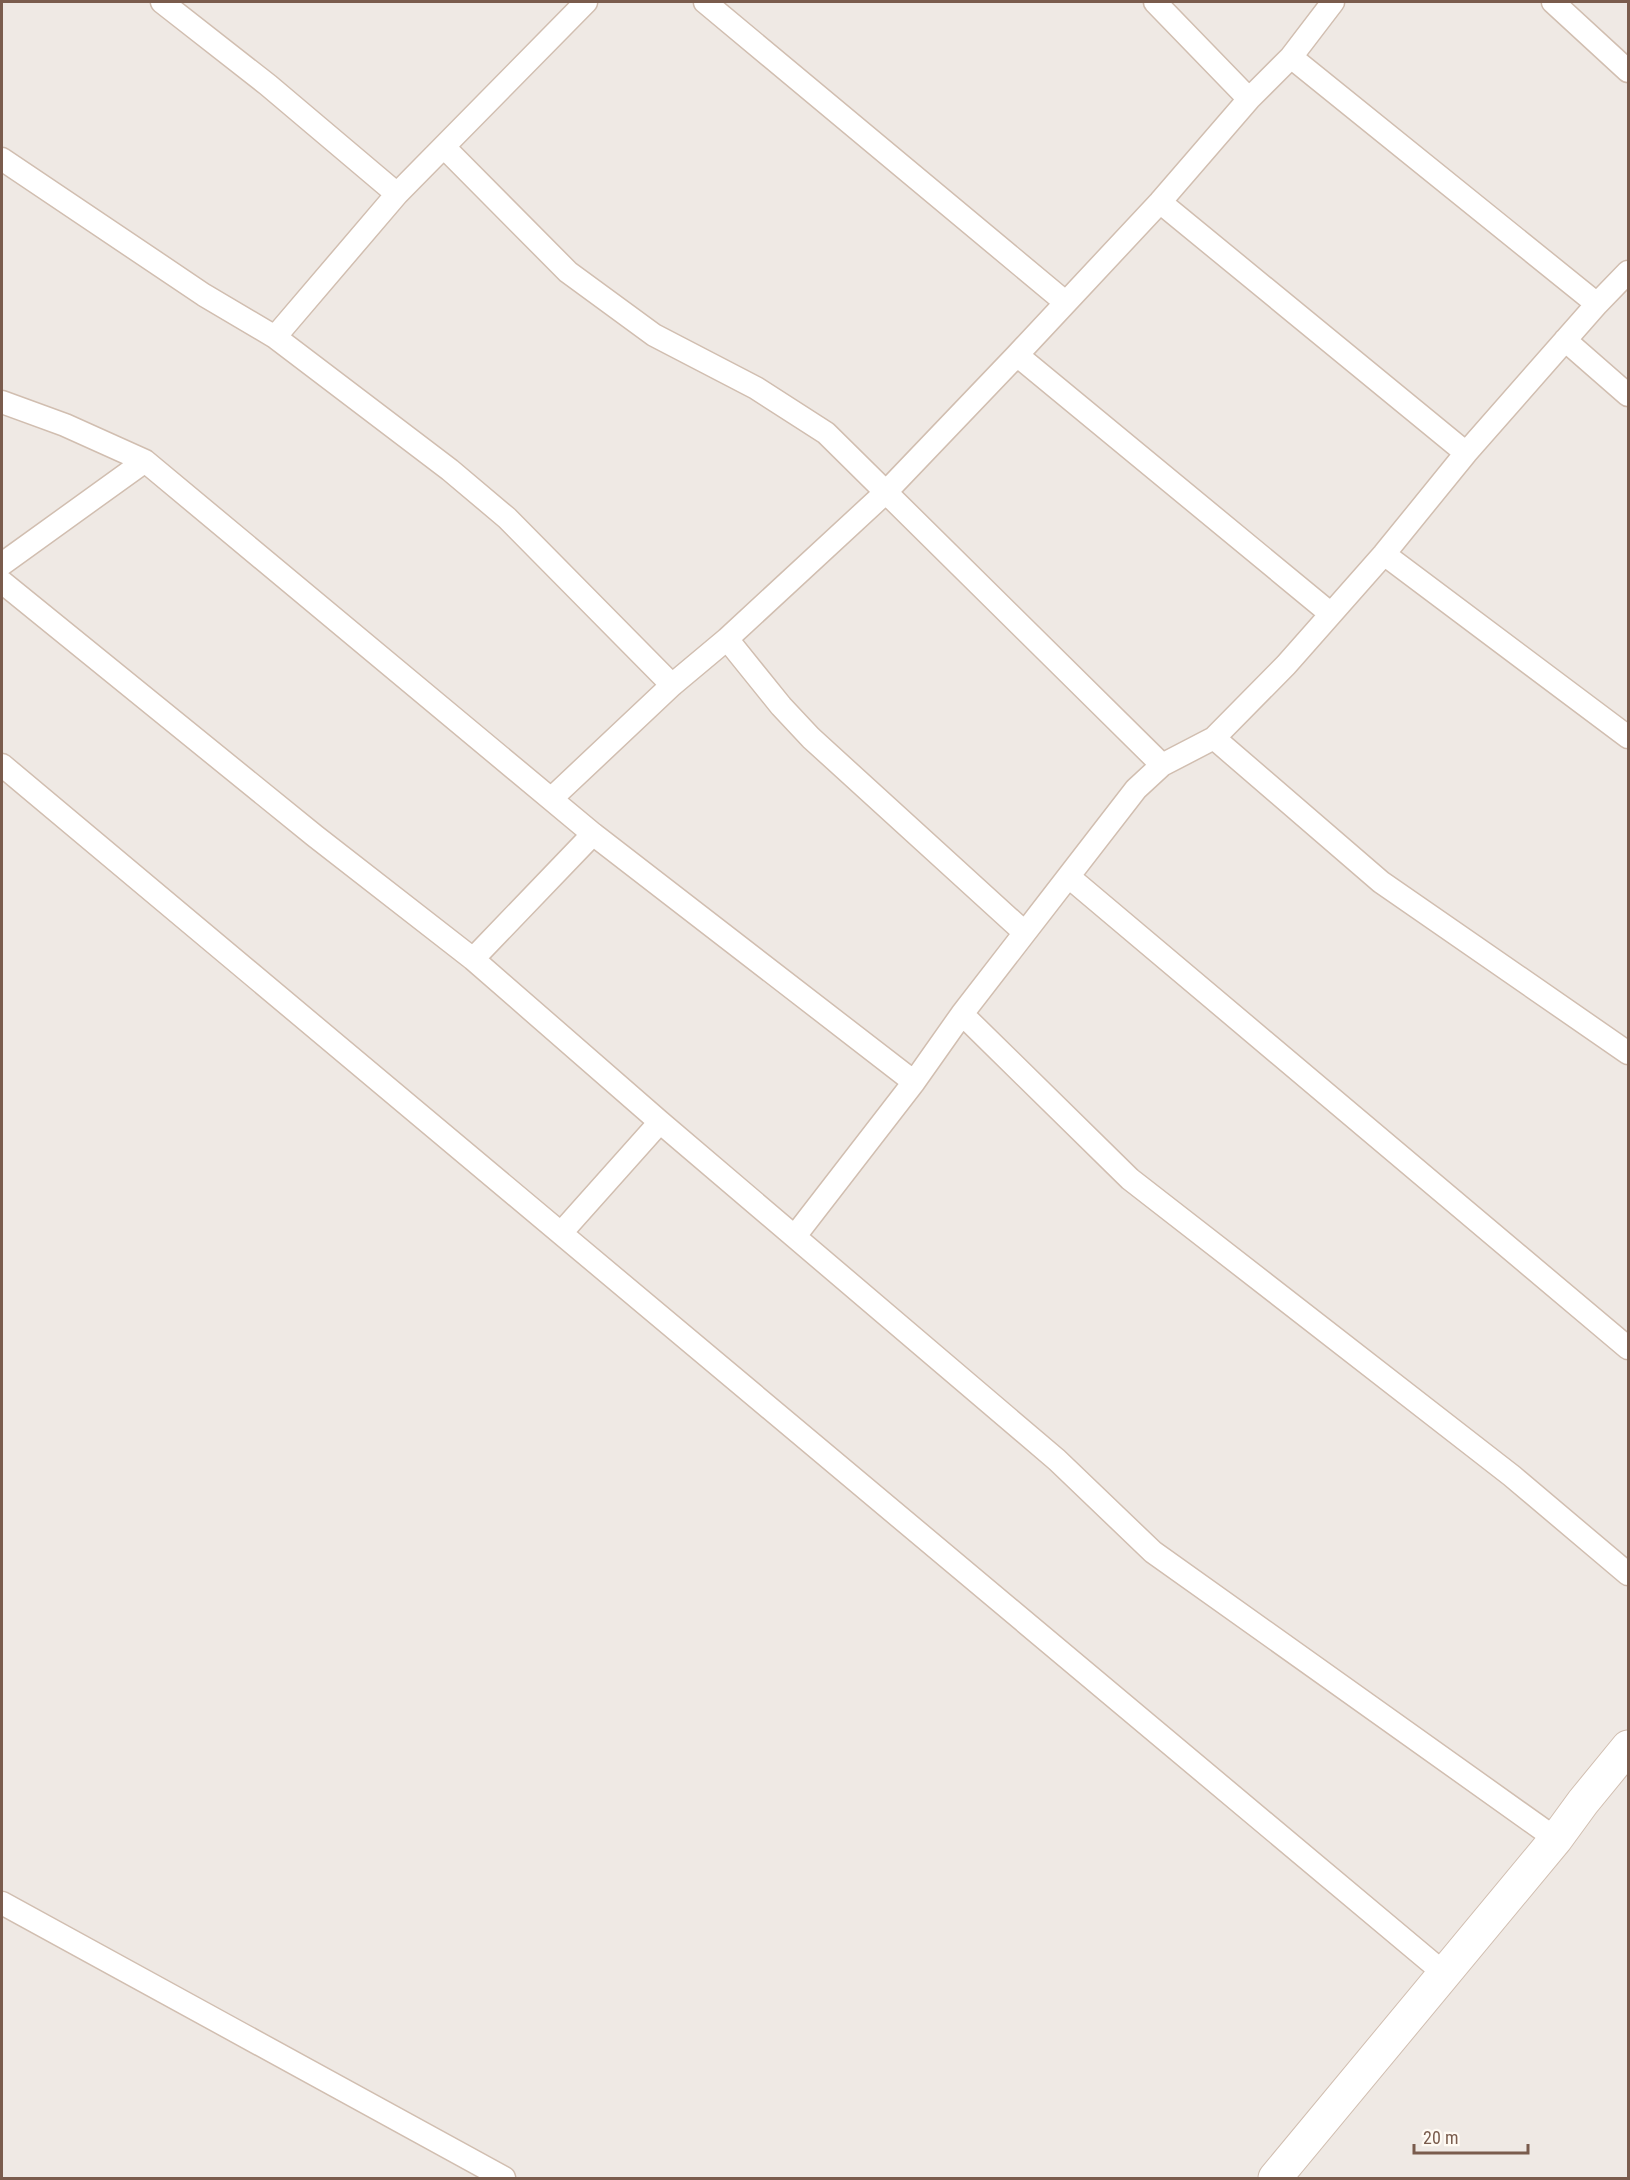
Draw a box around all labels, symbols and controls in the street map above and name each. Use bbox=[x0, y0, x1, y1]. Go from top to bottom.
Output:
scale bar bbox=[1414, 2117, 1528, 2155]
text: 20 m bbox=[1423, 2127, 1458, 2148]

